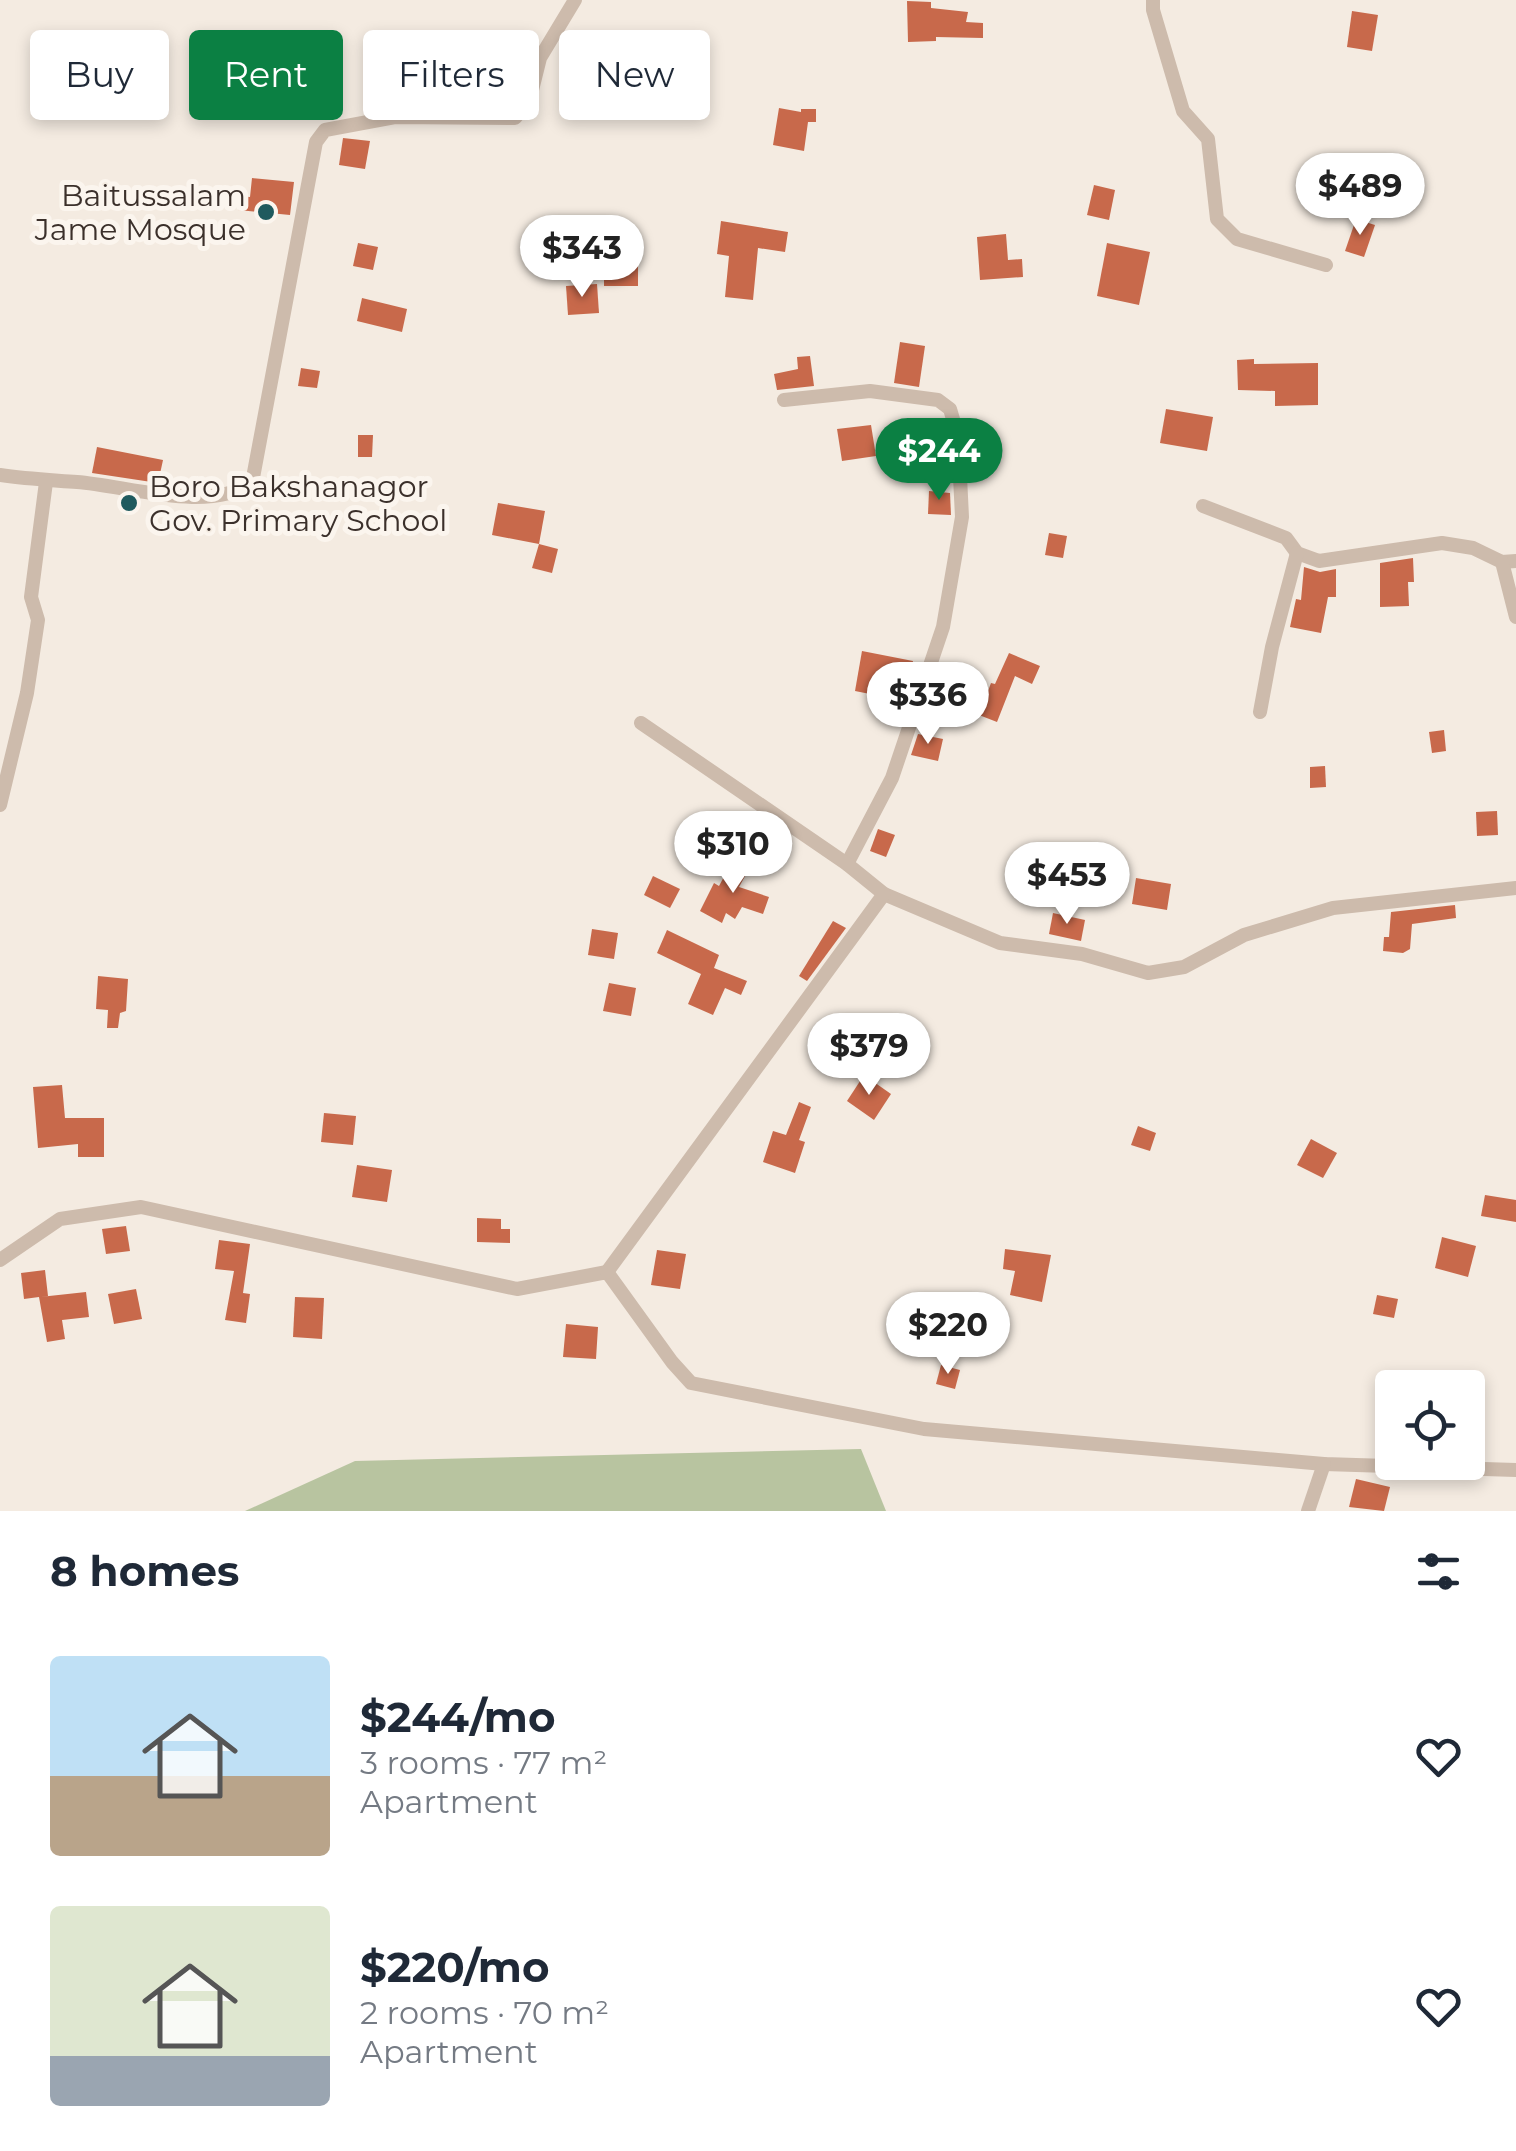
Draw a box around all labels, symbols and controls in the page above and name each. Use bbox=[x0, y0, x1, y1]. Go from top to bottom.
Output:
chip: Buy bbox=[30, 30, 169, 120]
chip: Rent bbox=[189, 30, 343, 120]
chip: Filters bbox=[363, 30, 539, 120]
chip: New bbox=[559, 30, 710, 120]
pin: $489 bbox=[1301, 153, 1419, 238]
text: $489 bbox=[1318, 166, 1402, 205]
place label: Baitussalam Jame Mosque bbox=[34, 177, 246, 248]
marker: Baitussalam Jame Mosque bbox=[255, 201, 277, 223]
pin: $343 bbox=[523, 215, 641, 300]
text: $343 bbox=[542, 228, 622, 267]
pin: $244 bbox=[880, 418, 998, 503]
text: $244 bbox=[897, 431, 981, 470]
place label: Boro Bakshanagor Gov. Primary School bbox=[149, 468, 447, 539]
marker: Boro Bakshanagor Gov. Primary School bbox=[118, 492, 140, 514]
pin: $336 bbox=[869, 662, 987, 747]
text: $336 bbox=[889, 675, 967, 714]
pin: $310 bbox=[674, 811, 792, 896]
text: $310 bbox=[696, 824, 770, 863]
pin: $453 bbox=[1008, 842, 1126, 927]
text: $453 bbox=[1027, 855, 1107, 894]
pin: $379 bbox=[810, 1013, 928, 1098]
text: $379 bbox=[829, 1026, 909, 1065]
pin: $220 bbox=[889, 1292, 1007, 1377]
text: $220 bbox=[908, 1305, 988, 1344]
map controls bbox=[1375, 1370, 1485, 1480]
button: locate bbox=[1375, 1370, 1485, 1480]
icon: filters bbox=[1411, 1544, 1466, 1599]
text: 8 homes bbox=[50, 1545, 239, 1597]
text: $244/mo bbox=[360, 1691, 556, 1743]
icon: home bbox=[130, 1696, 250, 1816]
icon: heart bbox=[1411, 1729, 1466, 1784]
text: 3 rooms · 77 m² bbox=[360, 1743, 607, 1782]
text: Apartment bbox=[360, 1782, 538, 1821]
text: $220/mo bbox=[360, 1941, 550, 1993]
icon: home bbox=[130, 1946, 250, 2066]
icon: heart bbox=[1411, 1979, 1466, 2034]
text: 2 rooms · 70 m² bbox=[360, 1993, 609, 2032]
text: Apartment bbox=[360, 2032, 538, 2071]

